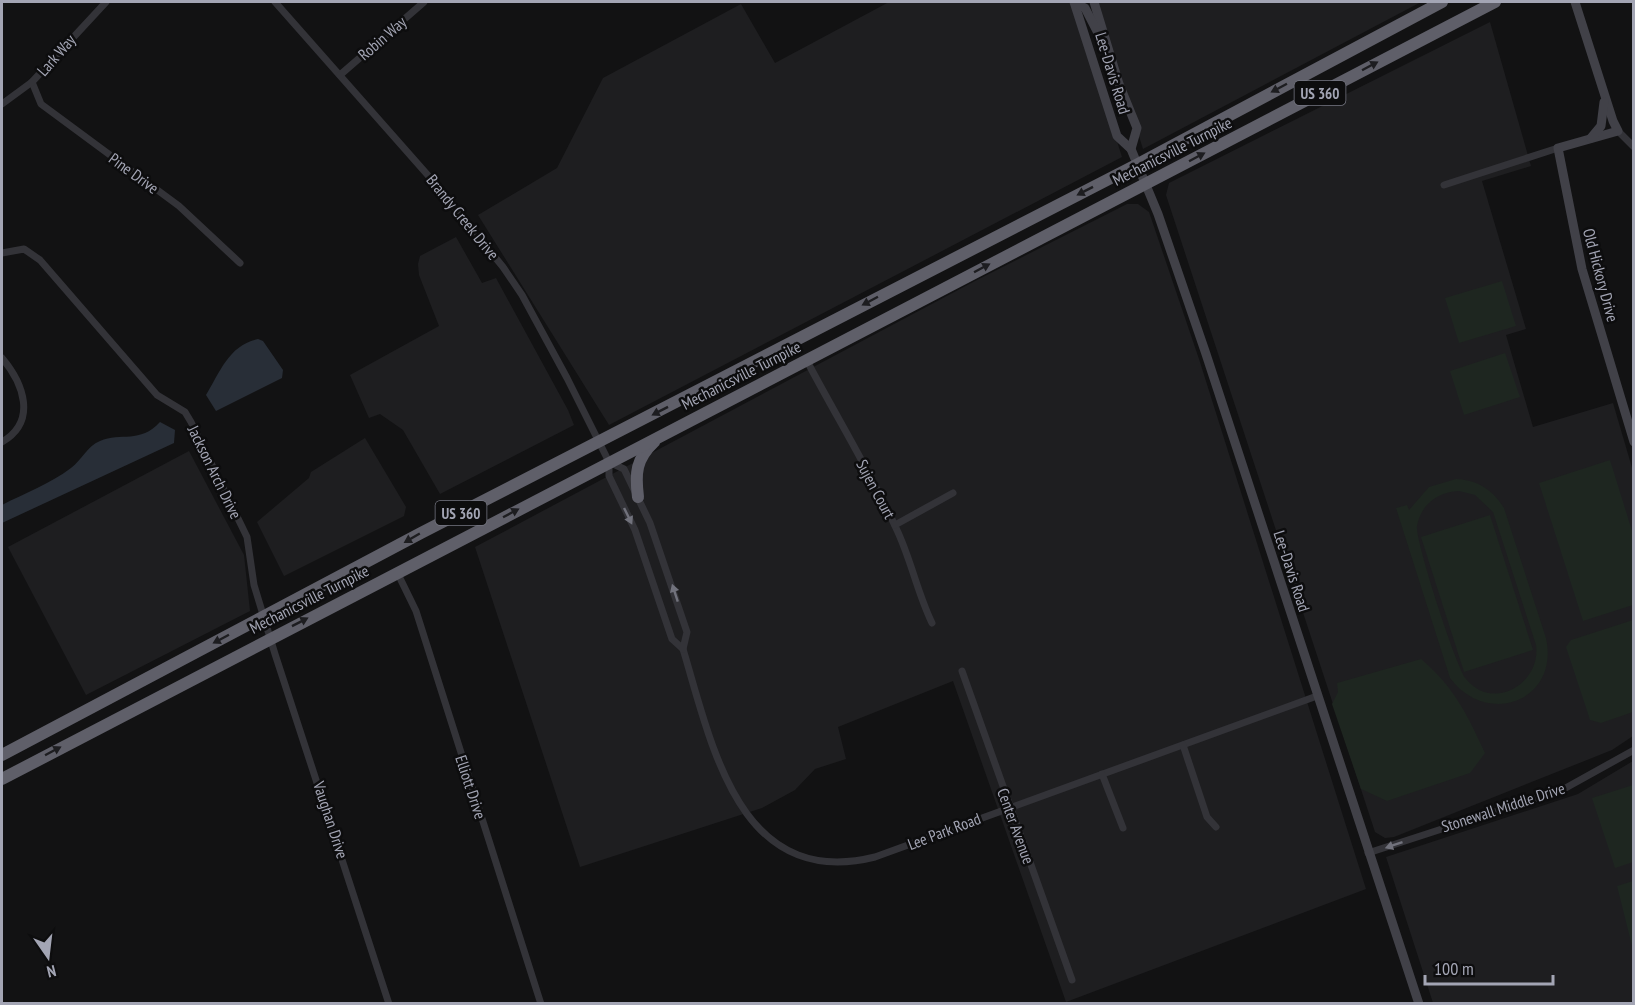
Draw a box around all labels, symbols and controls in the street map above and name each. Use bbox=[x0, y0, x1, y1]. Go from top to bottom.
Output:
street label: Robin Way bbox=[354, 12, 410, 64]
street label: Lark Way bbox=[32, 30, 80, 80]
street label: Lee-Davis Road bbox=[1091, 30, 1135, 116]
one-way arrow bbox=[1362, 61, 1379, 71]
road number: US 360 bbox=[1294, 81, 1346, 105]
one-way arrow bbox=[1270, 83, 1287, 93]
street label: Mechanicsville Turnpike bbox=[1109, 112, 1235, 190]
street label: Pine Drive bbox=[105, 148, 163, 198]
one-way arrow bbox=[1189, 152, 1206, 162]
street label: Brandy Creek Drive bbox=[422, 170, 504, 264]
one-way arrow bbox=[1077, 186, 1094, 196]
street label: Old Hickory Drive bbox=[1579, 226, 1623, 324]
one-way arrow bbox=[973, 263, 990, 273]
one-way arrow bbox=[861, 296, 878, 306]
street label: Mechanicsville Turnpike bbox=[678, 336, 804, 414]
one-way arrow bbox=[651, 405, 669, 415]
street label: Jackson Arch Drive bbox=[183, 421, 246, 522]
street label: Sujen Court bbox=[852, 456, 900, 523]
road number: US 360 bbox=[436, 501, 486, 525]
one-way arrow bbox=[623, 507, 633, 524]
one-way arrow bbox=[503, 508, 520, 518]
street label: Lee-Davis Road bbox=[1269, 528, 1315, 614]
one-way arrow bbox=[403, 533, 420, 543]
street label: Mechanicsville Turnpike bbox=[246, 560, 372, 638]
one-way arrow bbox=[669, 584, 679, 602]
one-way arrow bbox=[292, 617, 309, 627]
one-way arrow bbox=[212, 634, 229, 644]
one-way arrow bbox=[45, 746, 62, 756]
street label: Elliott Drive bbox=[451, 753, 491, 821]
street label: Vaughan Drive bbox=[309, 778, 353, 861]
street label: Stonewall Middle Drive bbox=[1439, 778, 1567, 836]
street label: Center Avenue bbox=[993, 785, 1039, 867]
street label: Lee Park Road bbox=[905, 808, 983, 854]
one-way arrow bbox=[1385, 840, 1403, 850]
north arrow bbox=[18, 927, 78, 987]
scale bar bbox=[1425, 948, 1552, 986]
text: 100 m bbox=[1434, 957, 1474, 980]
text: N bbox=[45, 961, 58, 982]

